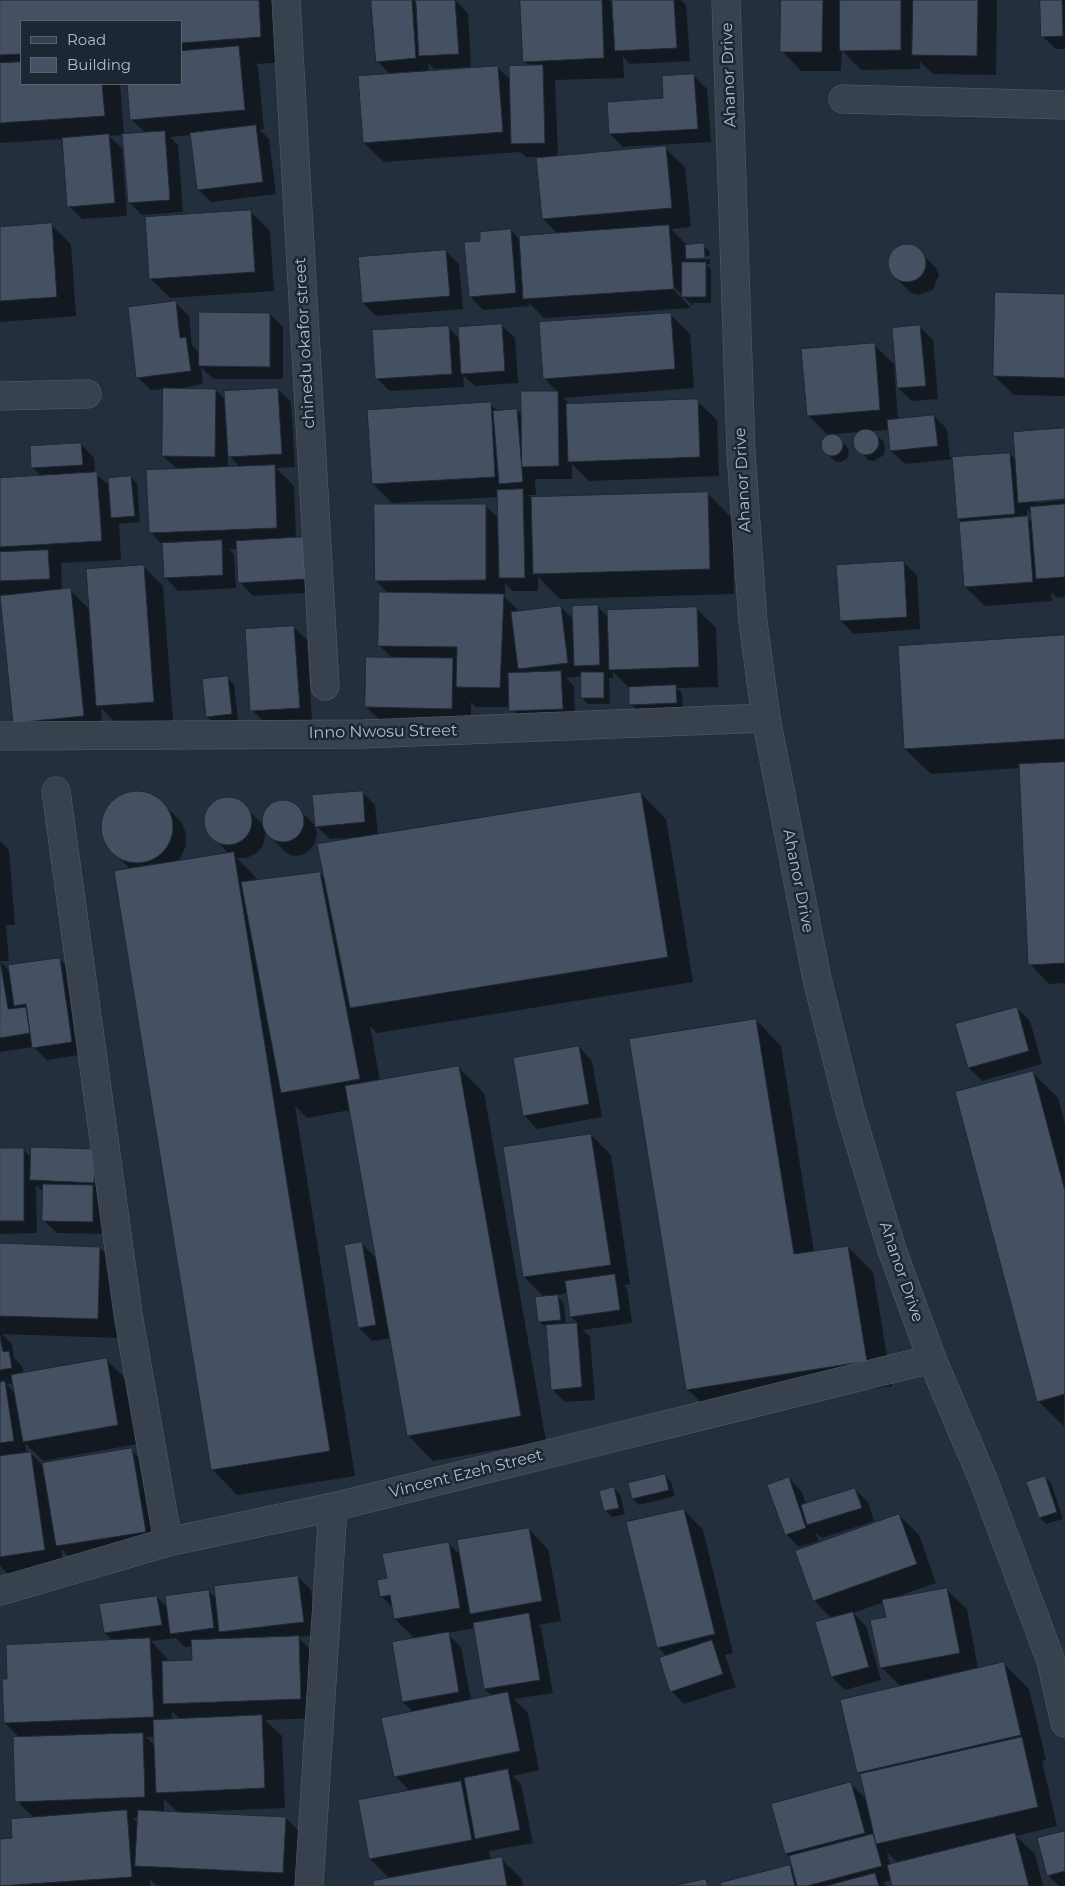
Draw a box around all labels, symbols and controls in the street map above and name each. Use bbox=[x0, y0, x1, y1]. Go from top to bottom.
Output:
legend bbox=[20, 20, 182, 85]
street label: Ahanor Drive bbox=[718, 22, 740, 128]
text: Road bbox=[67, 30, 106, 49]
text: Building bbox=[67, 55, 131, 74]
street label: chinedu okafor street bbox=[291, 257, 319, 429]
street label: Ahanor Drive bbox=[731, 427, 755, 533]
street label: Inno Nwosu Street bbox=[309, 721, 457, 743]
street label: Ahanor Drive bbox=[779, 828, 817, 934]
street label: Ahanor Drive bbox=[875, 1219, 927, 1325]
street label: Vincent Ezeh Street bbox=[387, 1446, 545, 1502]

